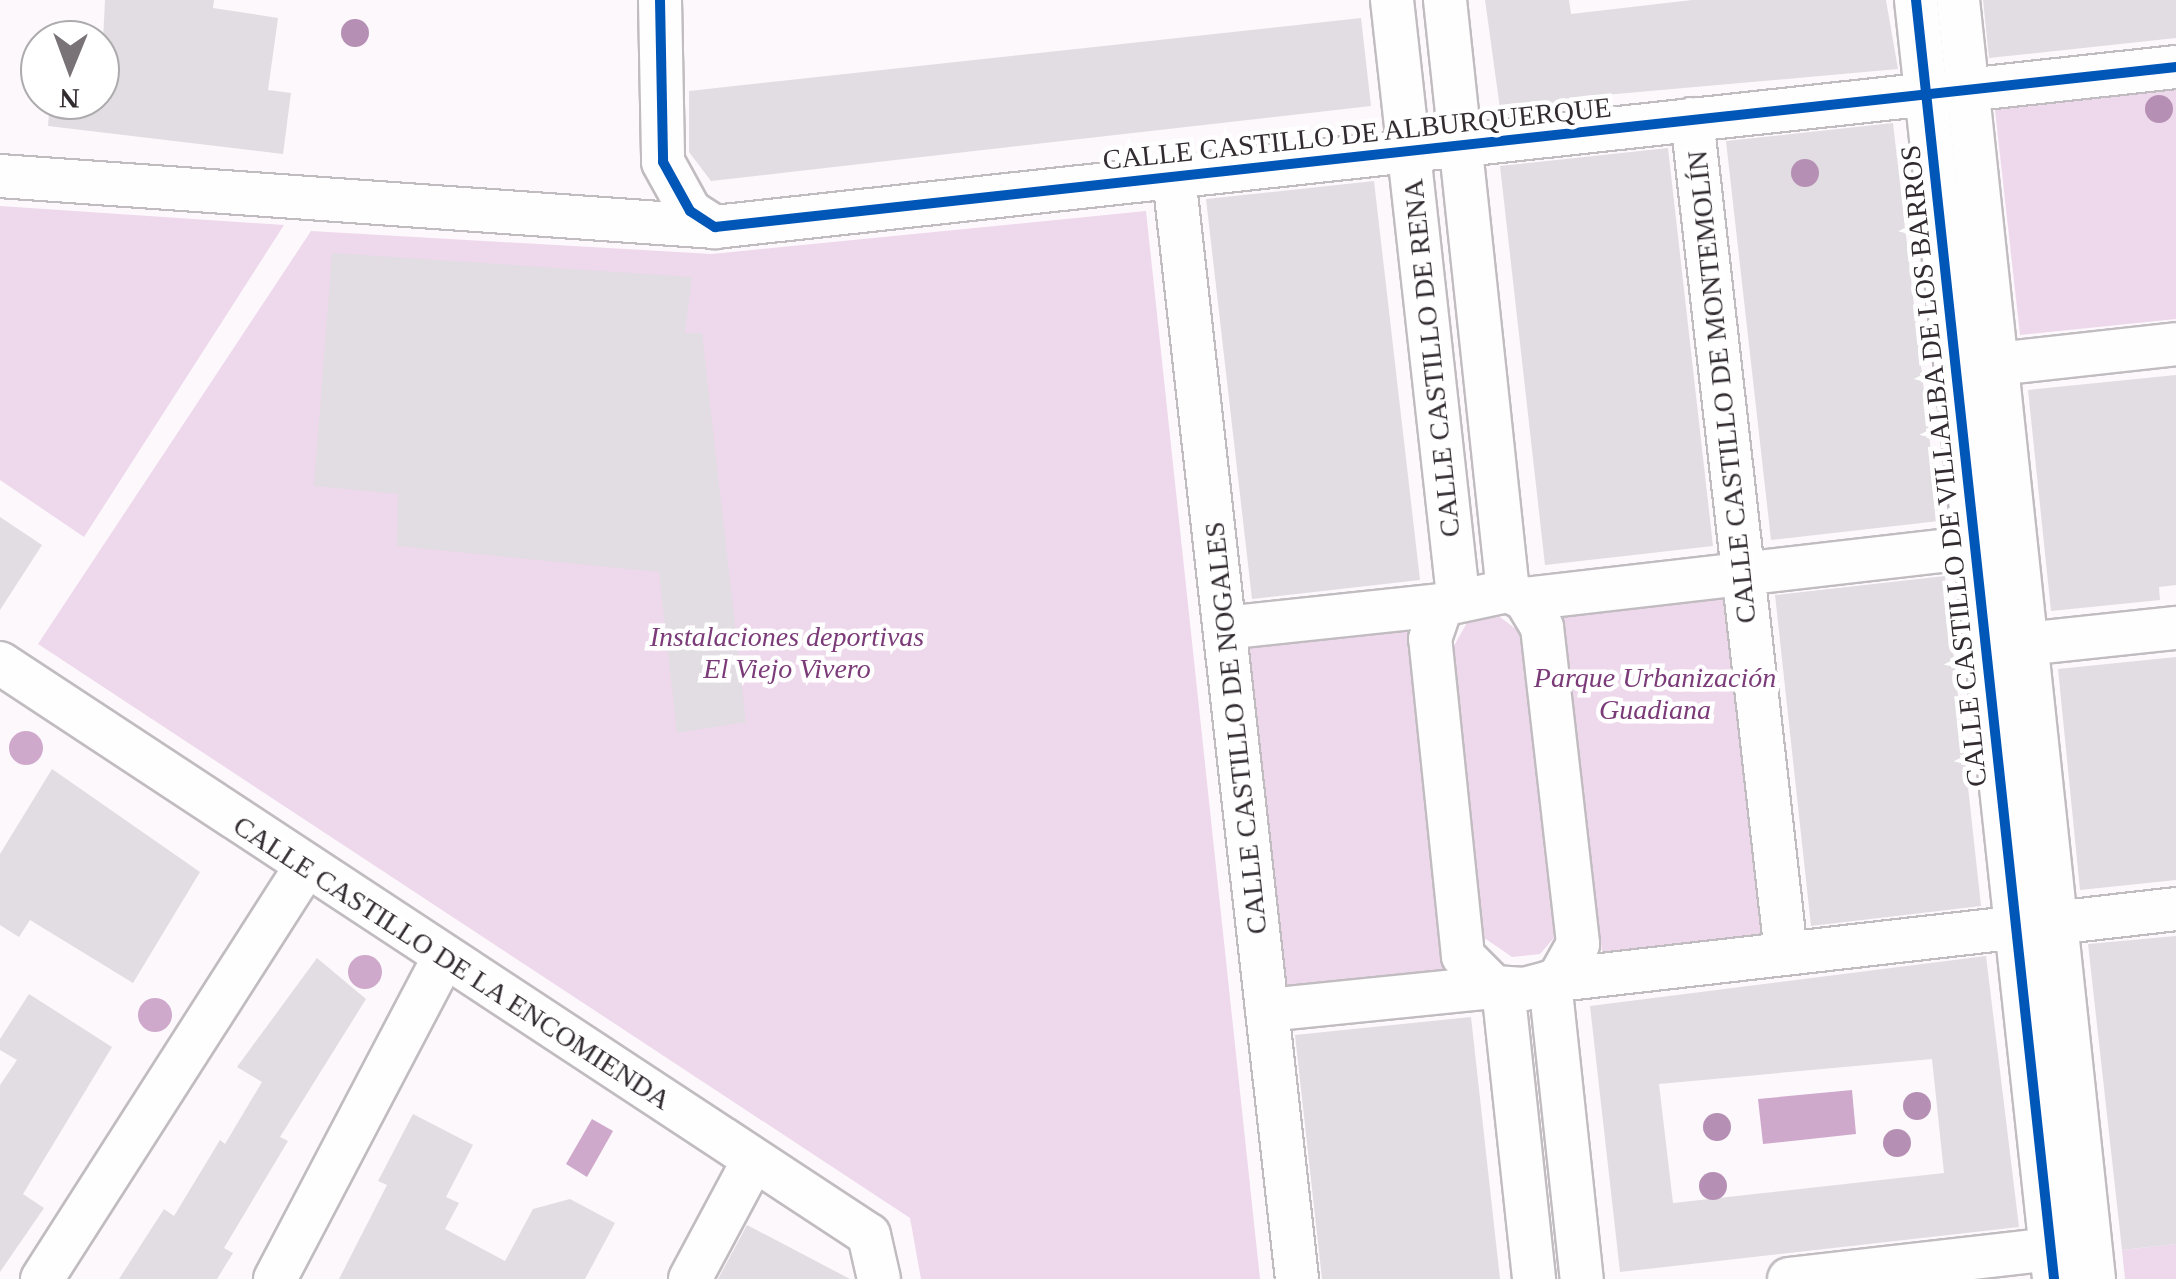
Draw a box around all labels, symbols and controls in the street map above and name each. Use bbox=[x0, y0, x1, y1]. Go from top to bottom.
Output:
north arrow bbox=[20, 20, 120, 120]
text: N bbox=[59, 83, 80, 114]
street label: CALLE CASTILLO DE ALBURQUERQUE bbox=[1100, 91, 1614, 177]
street label: CALLE CASTILLO DE VILLALBA DE LOS BARROS bbox=[1893, 142, 1995, 790]
street label: CALLE CASTILLO DE MONTEMOLÍN bbox=[1680, 149, 1764, 625]
street label: CALLE CASTILLO DE RENA bbox=[1396, 177, 1468, 539]
street label: CALLE CASTILLO DE NOGALES bbox=[1198, 520, 1274, 936]
park label: Instalaciones deportivas El Viejo Vivero bbox=[650, 620, 924, 686]
park label: Parque Urbanización Guadiana bbox=[1534, 661, 1776, 727]
street label: CALLE CASTILLO DE LA ENCOMIENDA bbox=[226, 808, 678, 1118]

